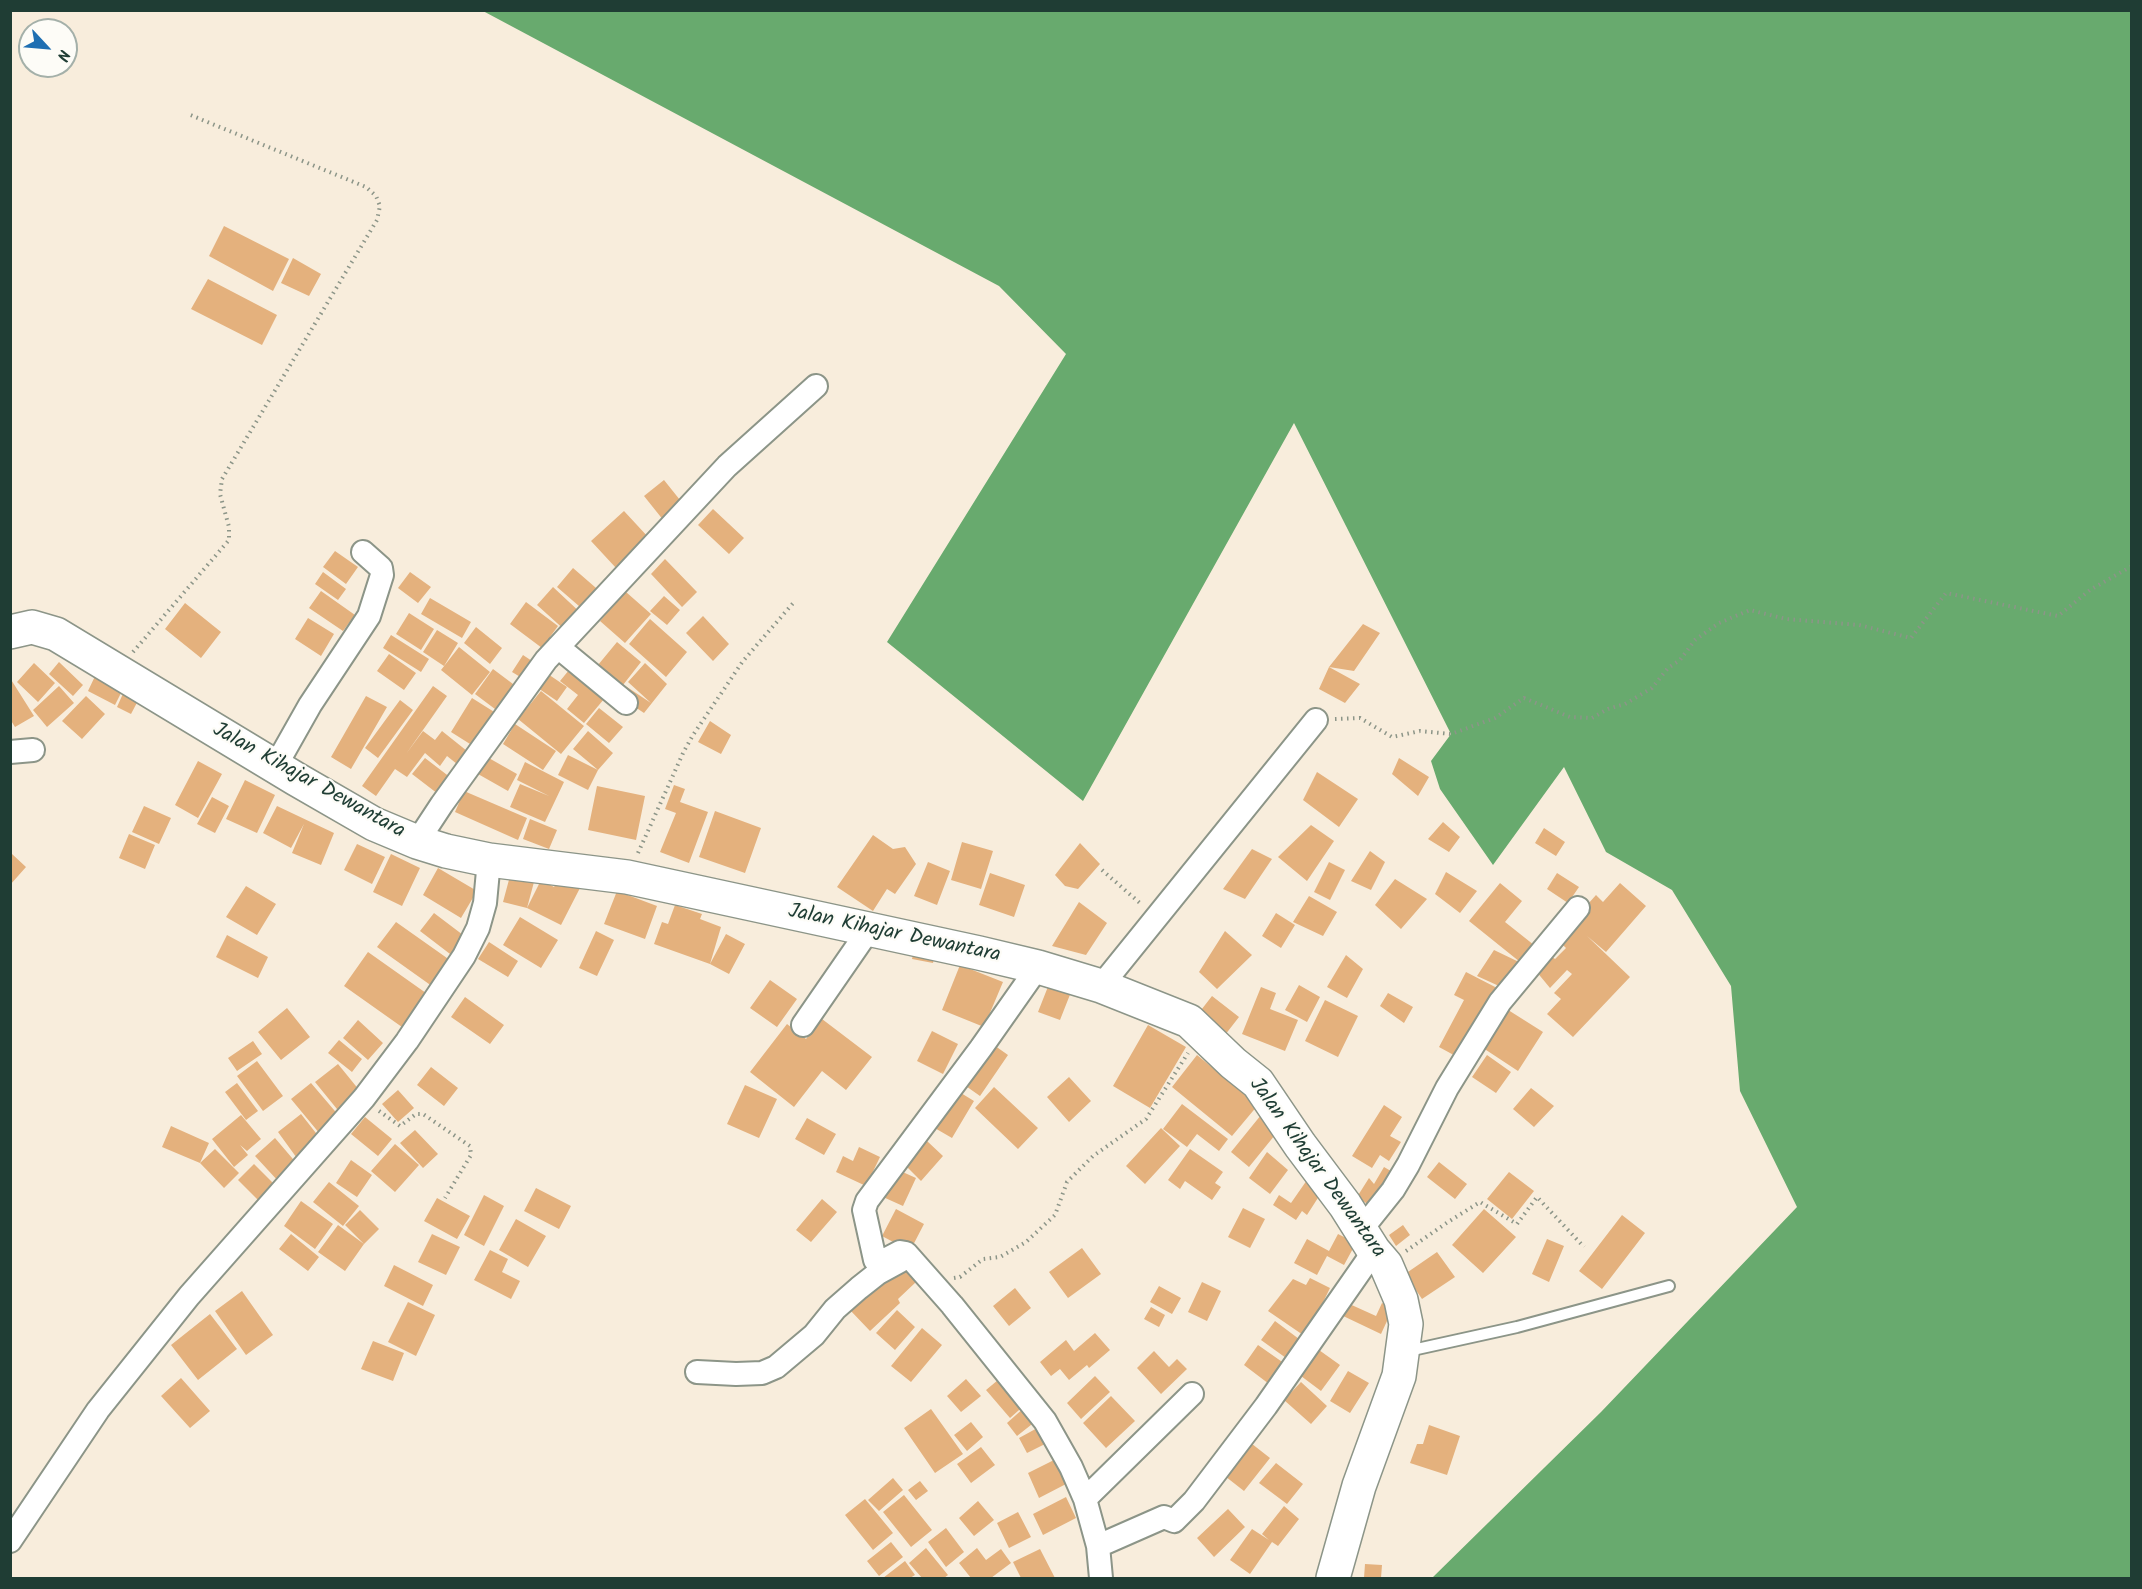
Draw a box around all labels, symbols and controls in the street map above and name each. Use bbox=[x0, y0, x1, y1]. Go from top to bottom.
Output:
north arrow bbox=[18, 18, 78, 78]
text: N bbox=[49, 45, 76, 65]
street label: Jalan Kihajar Dewantara bbox=[207, 719, 409, 845]
street label: Jalan Kihajar Dewantara bbox=[786, 900, 1002, 970]
street label: Jalan Kihajar Dewantara bbox=[1242, 1074, 1390, 1264]

